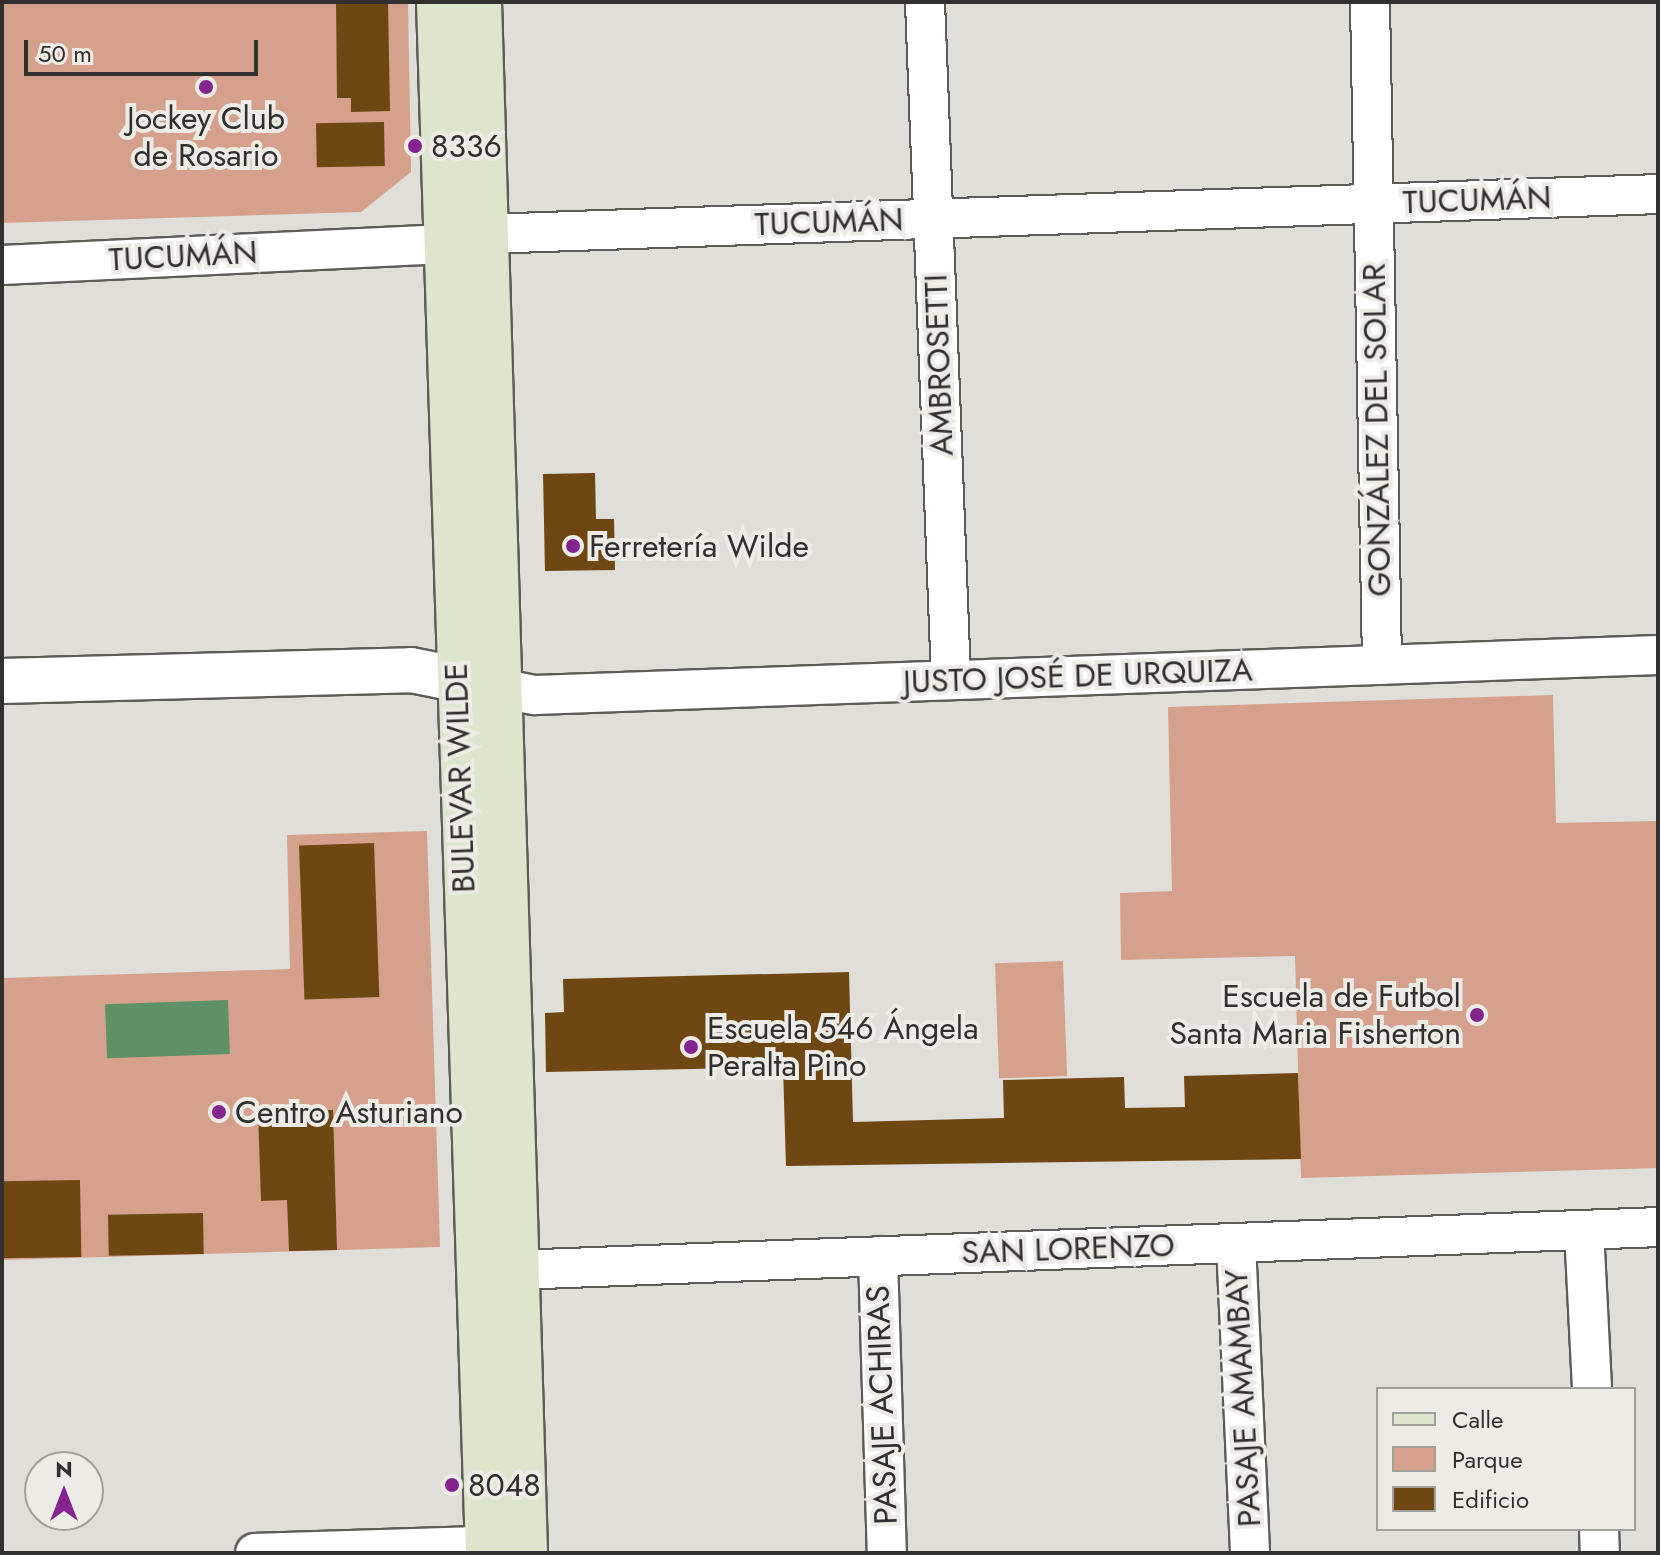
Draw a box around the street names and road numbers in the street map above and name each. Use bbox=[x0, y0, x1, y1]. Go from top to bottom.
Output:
street label: TUCUMÁN bbox=[1402, 178, 1552, 222]
street label: TUCUMÁN bbox=[754, 200, 904, 244]
street label: TUCUMÁN bbox=[108, 233, 258, 279]
street label: GONZÁLEZ DEL SOLAR bbox=[1355, 263, 1399, 597]
street label: AMBROSETTI bbox=[917, 273, 961, 457]
street label: JUSTO JOSÉ DE URQUIZA bbox=[903, 651, 1253, 701]
street label: BULEVAR WILDE bbox=[437, 663, 483, 893]
street label: SAN LORENZO bbox=[961, 1226, 1175, 1272]
street label: PASAJE AMAMBAY bbox=[1217, 1268, 1269, 1528]
street label: PASAJE ACHIRAS bbox=[859, 1285, 905, 1525]

